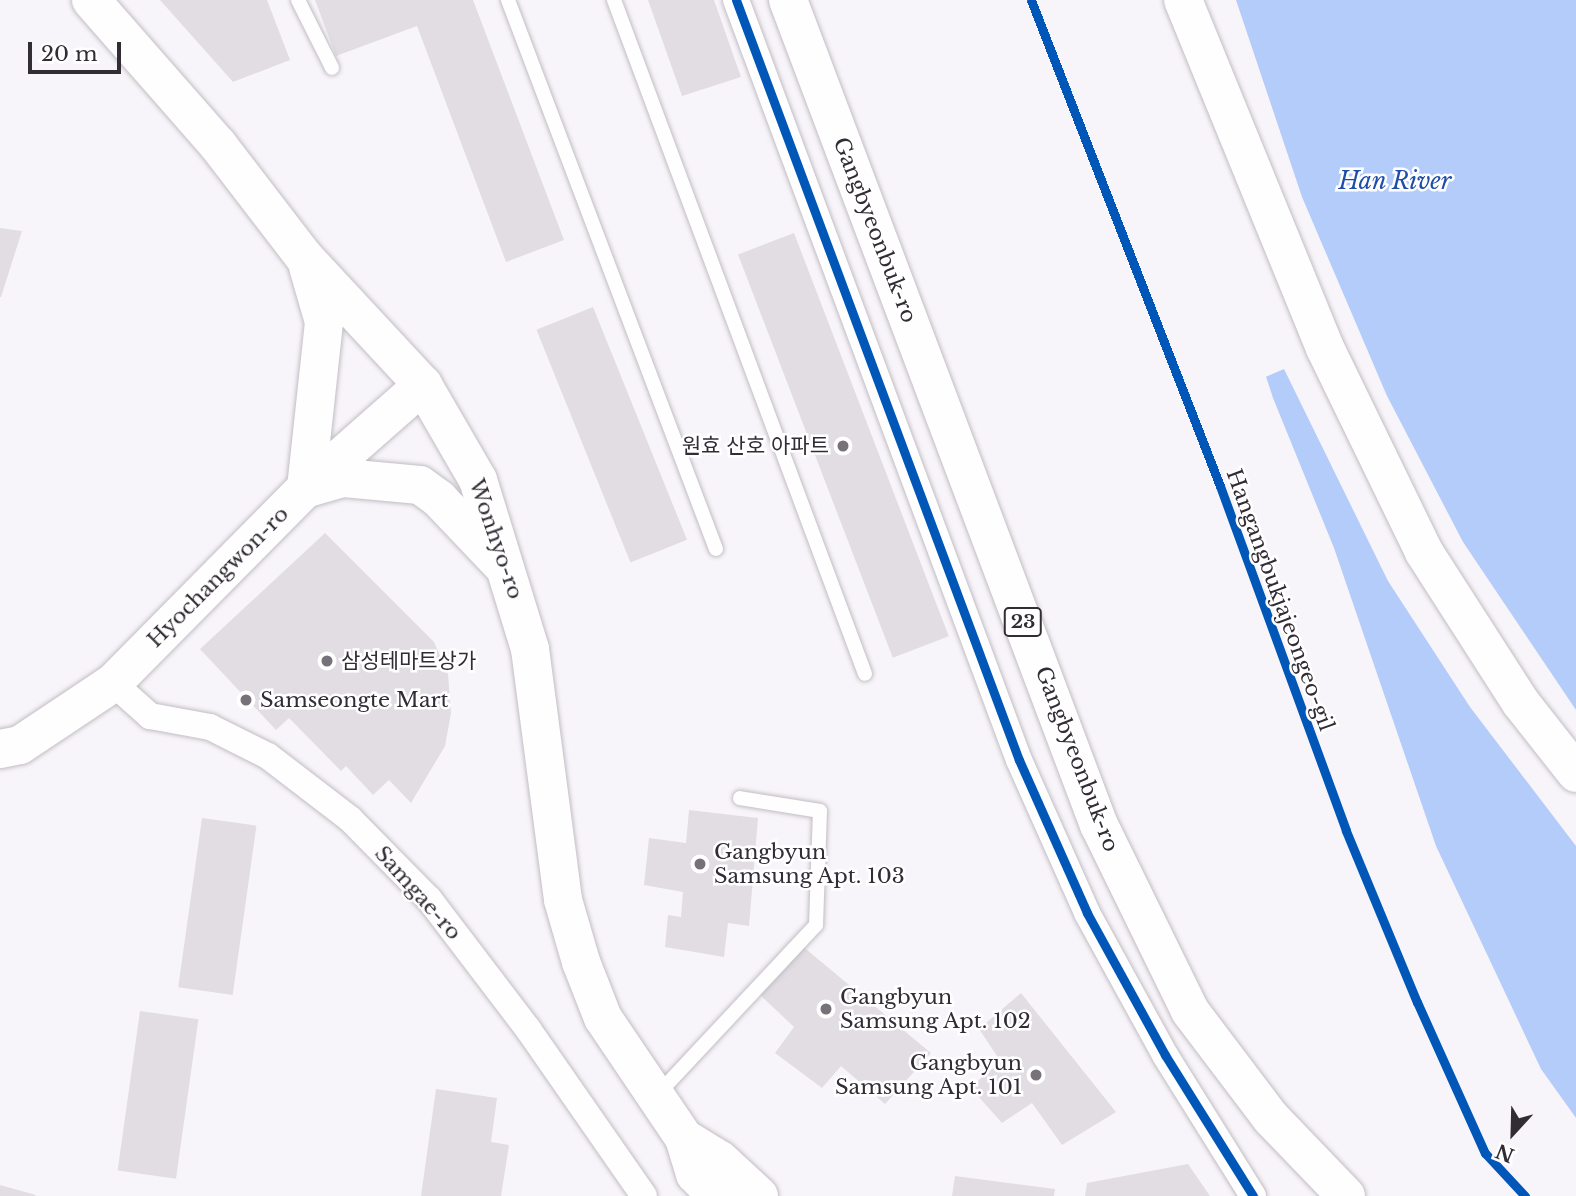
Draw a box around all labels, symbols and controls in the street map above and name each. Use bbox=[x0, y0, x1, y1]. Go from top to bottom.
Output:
scale bar bbox=[32, 28, 124, 72]
text: 20 m bbox=[41, 41, 98, 67]
street label: Gangbyeonbuk-ro bbox=[828, 134, 922, 326]
water label: Han River bbox=[1338, 167, 1452, 195]
place label: 원효 산호 아파트 bbox=[682, 433, 829, 459]
marker: 원효 산호 아파트 bbox=[835, 438, 851, 454]
street label: Hangangbukjajeongeo-gil bbox=[1221, 466, 1339, 734]
street label: Wonhyo-ro bbox=[464, 476, 528, 602]
street label: Hyochangwon-ro bbox=[142, 501, 294, 653]
road number: 23 bbox=[1004, 607, 1042, 638]
place label: 삼성테마트상가 bbox=[341, 648, 476, 674]
marker: 삼성테마트상가 bbox=[319, 653, 335, 669]
street label: Gangbyeonbuk-ro bbox=[1030, 663, 1124, 855]
place label: Samseongte Mart bbox=[260, 687, 449, 713]
marker: Samseongte Mart bbox=[238, 692, 254, 708]
place label: Gangbyun Samsung Apt. 103 bbox=[714, 839, 906, 889]
street label: Samgae-ro bbox=[369, 841, 467, 945]
marker: Gangbyun Samsung Apt. 103 bbox=[692, 856, 708, 872]
place label: Gangbyun Samsung Apt. 102 bbox=[840, 984, 1032, 1034]
marker: Gangbyun Samsung Apt. 102 bbox=[818, 1001, 834, 1017]
place label: Gangbyun Samsung Apt. 101 bbox=[834, 1050, 1022, 1100]
marker: Gangbyun Samsung Apt. 101 bbox=[1028, 1067, 1044, 1083]
north arrow bbox=[1478, 1098, 1548, 1168]
text: N bbox=[1492, 1139, 1518, 1167]

